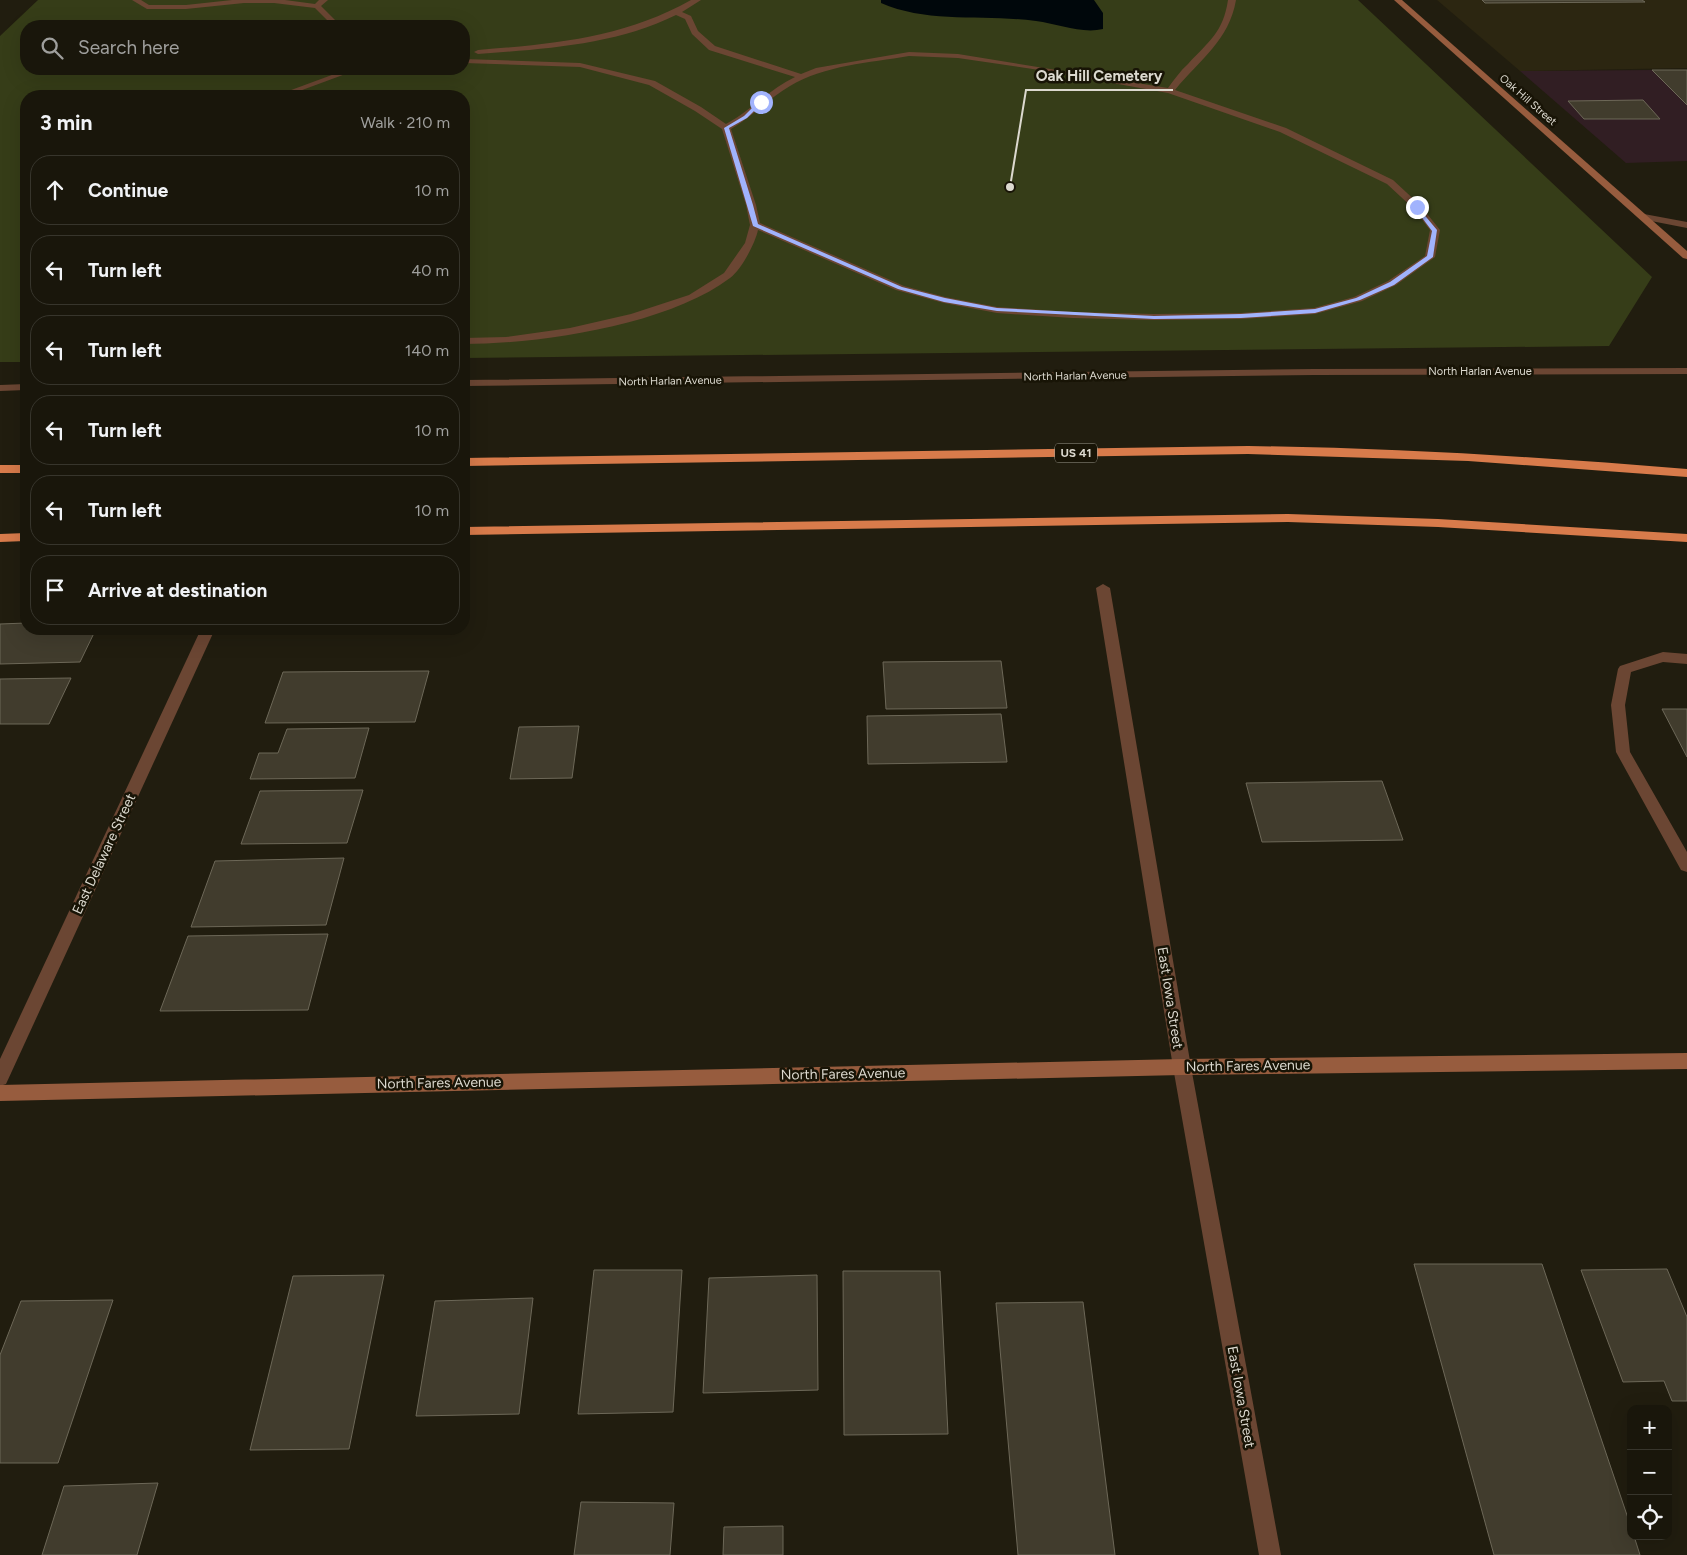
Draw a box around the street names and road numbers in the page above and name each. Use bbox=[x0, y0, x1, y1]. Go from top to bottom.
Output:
street label: Oak Hill Street bbox=[1497, 72, 1559, 128]
street label: North Harlan Avenue bbox=[1428, 365, 1532, 378]
street label: North Harlan Avenue bbox=[1023, 369, 1127, 383]
street label: North Harlan Avenue bbox=[618, 374, 722, 388]
road number: US 41 bbox=[1055, 443, 1097, 462]
street label: East Delaware Street bbox=[69, 791, 139, 917]
street label: East Iowa Street bbox=[1154, 946, 1186, 1050]
street label: North Fares Avenue bbox=[1186, 1056, 1311, 1076]
street label: North Fares Avenue bbox=[781, 1064, 906, 1084]
street label: North Fares Avenue bbox=[377, 1073, 502, 1093]
street label: East Iowa Street bbox=[1224, 1345, 1258, 1449]

